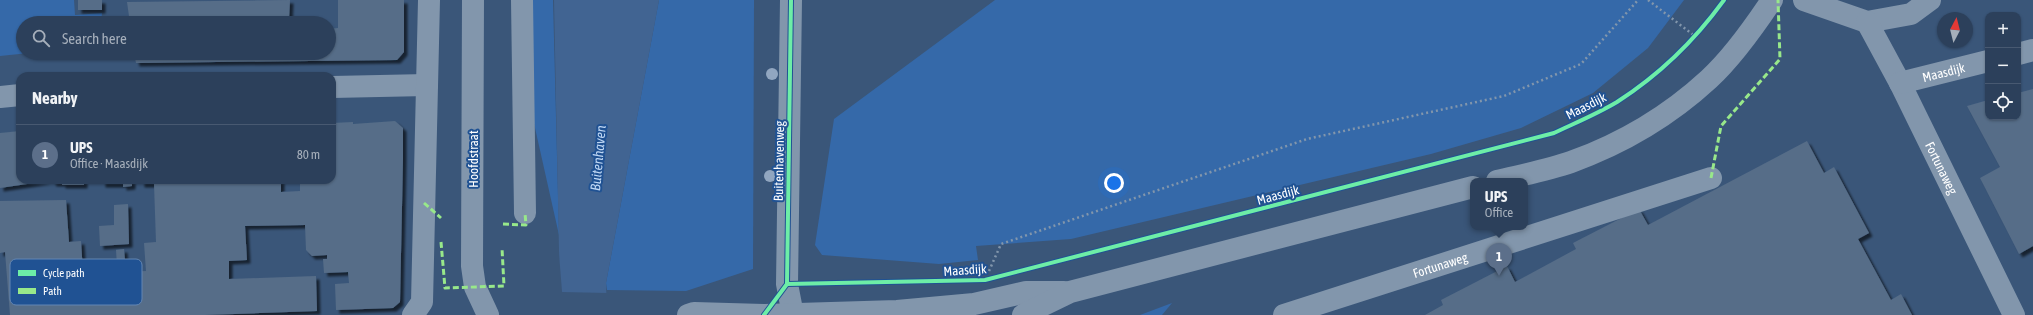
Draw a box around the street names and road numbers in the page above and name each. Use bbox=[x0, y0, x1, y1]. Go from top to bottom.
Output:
street label: Maasdijk bbox=[1921, 59, 1967, 85]
street label: Maasdijk bbox=[1563, 89, 1609, 123]
street label: Buitenhavenweg bbox=[771, 120, 787, 201]
street label: Hoofdstraat bbox=[466, 130, 481, 188]
street label: Fortunaweg bbox=[1923, 139, 1961, 197]
street label: Maasdijk bbox=[1255, 182, 1301, 208]
street label: Fortunaweg bbox=[1411, 249, 1470, 281]
street label: Maasdijk bbox=[943, 261, 987, 279]

